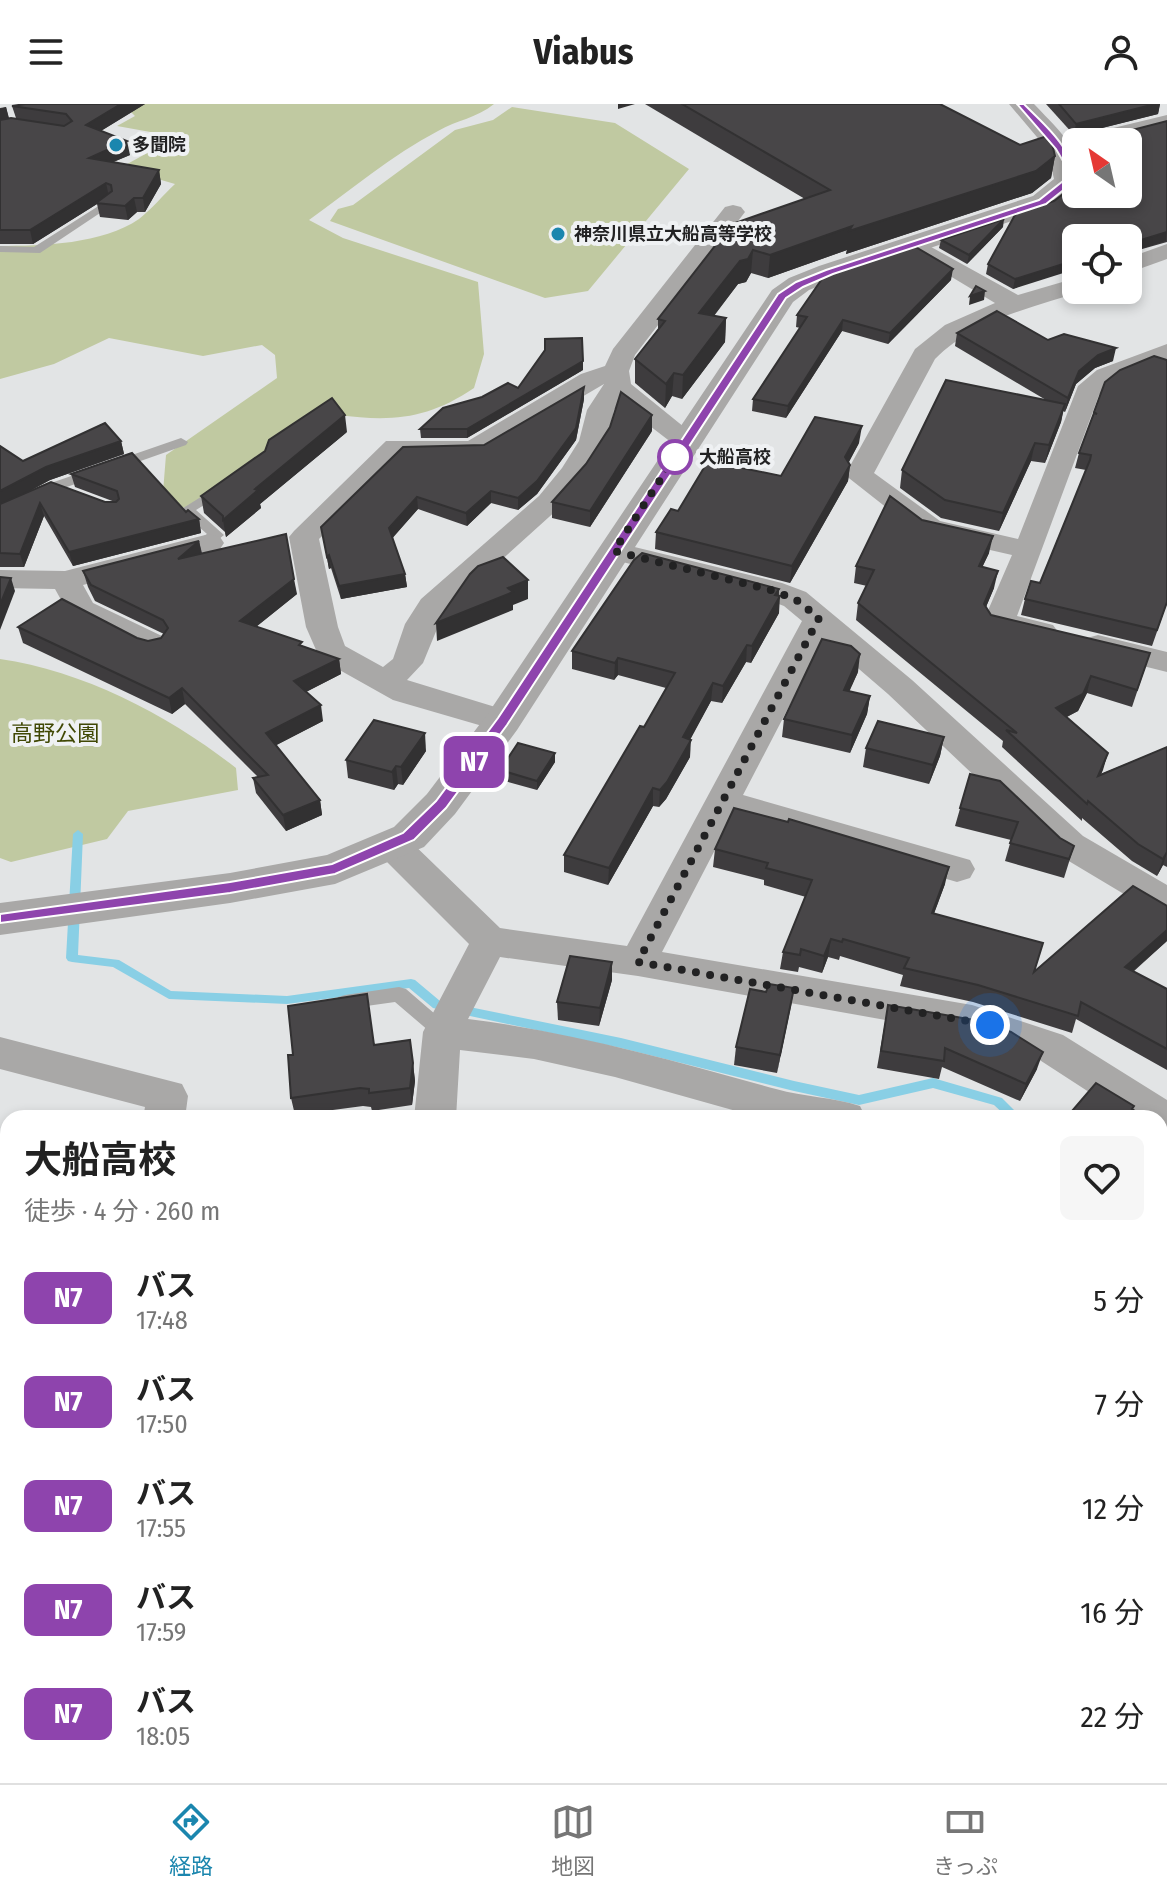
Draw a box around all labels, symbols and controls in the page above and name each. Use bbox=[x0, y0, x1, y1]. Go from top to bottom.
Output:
icon: menu bbox=[24, 30, 68, 74]
text: Viabus bbox=[533, 30, 634, 74]
icon: person bbox=[1099, 30, 1143, 74]
north arrow bbox=[1062, 128, 1142, 208]
map controls bbox=[1062, 128, 1142, 304]
place label: 多聞院 bbox=[132, 134, 186, 156]
marker: 多聞院 bbox=[107, 136, 125, 154]
place label: 神奈川県立大船高等学校 bbox=[574, 223, 772, 245]
button: locate bbox=[1062, 224, 1142, 304]
marker: 神奈川県立大船高等学校 bbox=[549, 225, 567, 243]
marker: 大船高校 bbox=[658, 440, 692, 474]
place label: 大船高校 bbox=[699, 446, 771, 468]
park label: 高野公園 bbox=[11, 720, 99, 747]
line badge: N7 bbox=[438, 736, 510, 788]
text: N7 bbox=[460, 745, 488, 778]
your location bbox=[970, 1005, 1010, 1045]
button: heart bbox=[1060, 1136, 1144, 1220]
text: 大船高校 bbox=[24, 1137, 176, 1183]
text: 徒歩 · 4 分 · 260 m bbox=[24, 1196, 220, 1227]
text: バス bbox=[136, 1268, 196, 1304]
text: N7 bbox=[54, 1281, 82, 1314]
text: 5 分 bbox=[1093, 1283, 1144, 1319]
text: 17:48 bbox=[136, 1305, 188, 1336]
text: バス bbox=[136, 1372, 196, 1408]
text: N7 bbox=[54, 1385, 82, 1418]
text: 7 分 bbox=[1095, 1387, 1144, 1423]
text: 17:50 bbox=[136, 1409, 188, 1440]
text: バス bbox=[136, 1476, 196, 1512]
text: N7 bbox=[54, 1489, 82, 1522]
text: 12 分 bbox=[1082, 1491, 1144, 1527]
text: 17:55 bbox=[136, 1513, 186, 1544]
text: バス bbox=[136, 1580, 196, 1616]
text: N7 bbox=[54, 1593, 82, 1626]
text: 16 分 bbox=[1080, 1595, 1144, 1631]
text: 17:59 bbox=[136, 1617, 186, 1648]
text: バス bbox=[136, 1684, 196, 1720]
text: N7 bbox=[54, 1697, 82, 1730]
text: 22 分 bbox=[1080, 1699, 1144, 1735]
text: 18:05 bbox=[136, 1721, 190, 1752]
tab: 経路 bbox=[169, 1800, 213, 1880]
tab: 地図 bbox=[551, 1800, 595, 1880]
tab: きっぷ bbox=[933, 1800, 998, 1880]

